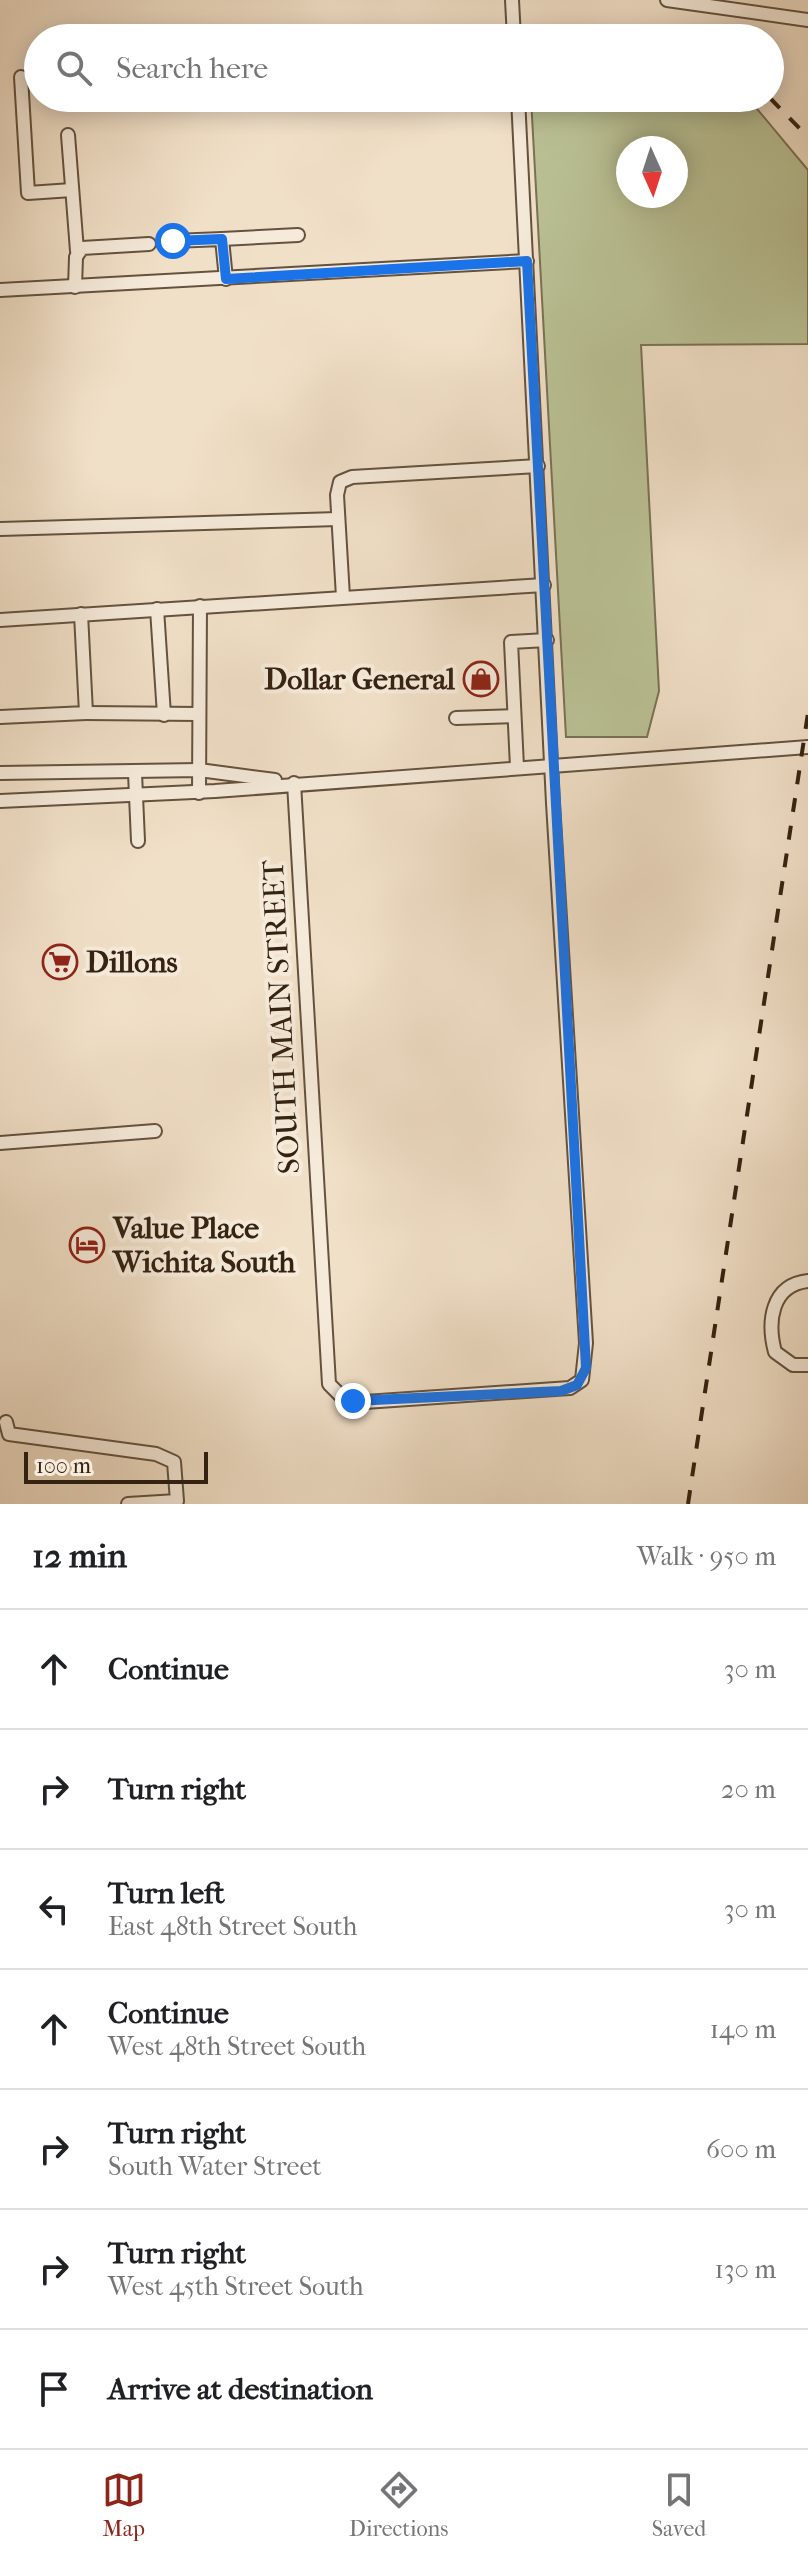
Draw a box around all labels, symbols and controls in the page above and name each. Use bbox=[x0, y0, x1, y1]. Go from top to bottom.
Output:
search box bbox=[24, 24, 784, 112]
icon: search bbox=[52, 46, 96, 90]
text: Search here bbox=[116, 51, 268, 86]
north arrow bbox=[616, 136, 688, 208]
route start bbox=[155, 223, 191, 259]
shop icon: Dollar General bbox=[462, 660, 500, 698]
place label: Dollar General bbox=[264, 662, 456, 697]
street label: SOUTH MAIN STREET bbox=[256, 858, 307, 1175]
supermarket icon: Dillons bbox=[41, 943, 79, 981]
place label: Dillons bbox=[86, 945, 178, 980]
place label: Value Place Wichita South bbox=[111, 1211, 297, 1280]
hotel icon: Value Place Wichita South bbox=[68, 1226, 106, 1264]
route end bbox=[335, 1383, 371, 1419]
scale bar bbox=[24, 1448, 208, 1484]
text: 100 m bbox=[36, 1453, 91, 1479]
text: 12 min bbox=[32, 1536, 127, 1576]
text: Walk · 950 m bbox=[637, 1541, 776, 1572]
icon: ahead bbox=[32, 1647, 76, 1691]
text: Continue bbox=[108, 1652, 229, 1687]
text: 30 m bbox=[724, 1654, 776, 1685]
icon: right bbox=[32, 1767, 76, 1811]
text: Turn right bbox=[108, 1772, 246, 1807]
text: 20 m bbox=[721, 1774, 776, 1805]
text: Turn left bbox=[108, 1876, 225, 1911]
icon: left bbox=[32, 1887, 76, 1931]
text: 30 m bbox=[724, 1894, 776, 1925]
text: East 48th Street South bbox=[108, 1911, 357, 1942]
text: Continue bbox=[108, 1996, 229, 2031]
icon: ahead bbox=[32, 2007, 76, 2051]
text: 140 m bbox=[710, 2014, 776, 2045]
text: West 48th Street South bbox=[108, 2031, 366, 2062]
text: Turn right bbox=[108, 2116, 246, 2151]
icon: right bbox=[32, 2127, 76, 2171]
text: 600 m bbox=[706, 2134, 776, 2165]
text: South Water Street bbox=[108, 2151, 322, 2182]
text: Turn right bbox=[108, 2236, 246, 2271]
icon: right bbox=[32, 2247, 76, 2291]
text: 130 m bbox=[715, 2254, 776, 2285]
text: West 45th Street South bbox=[108, 2271, 364, 2302]
icon: arrive bbox=[32, 2367, 76, 2411]
text: Arrive at destination bbox=[108, 2372, 373, 2407]
tab: Map bbox=[102, 2468, 146, 2542]
tab: Directions bbox=[349, 2468, 448, 2542]
tab: Saved bbox=[652, 2468, 706, 2542]

